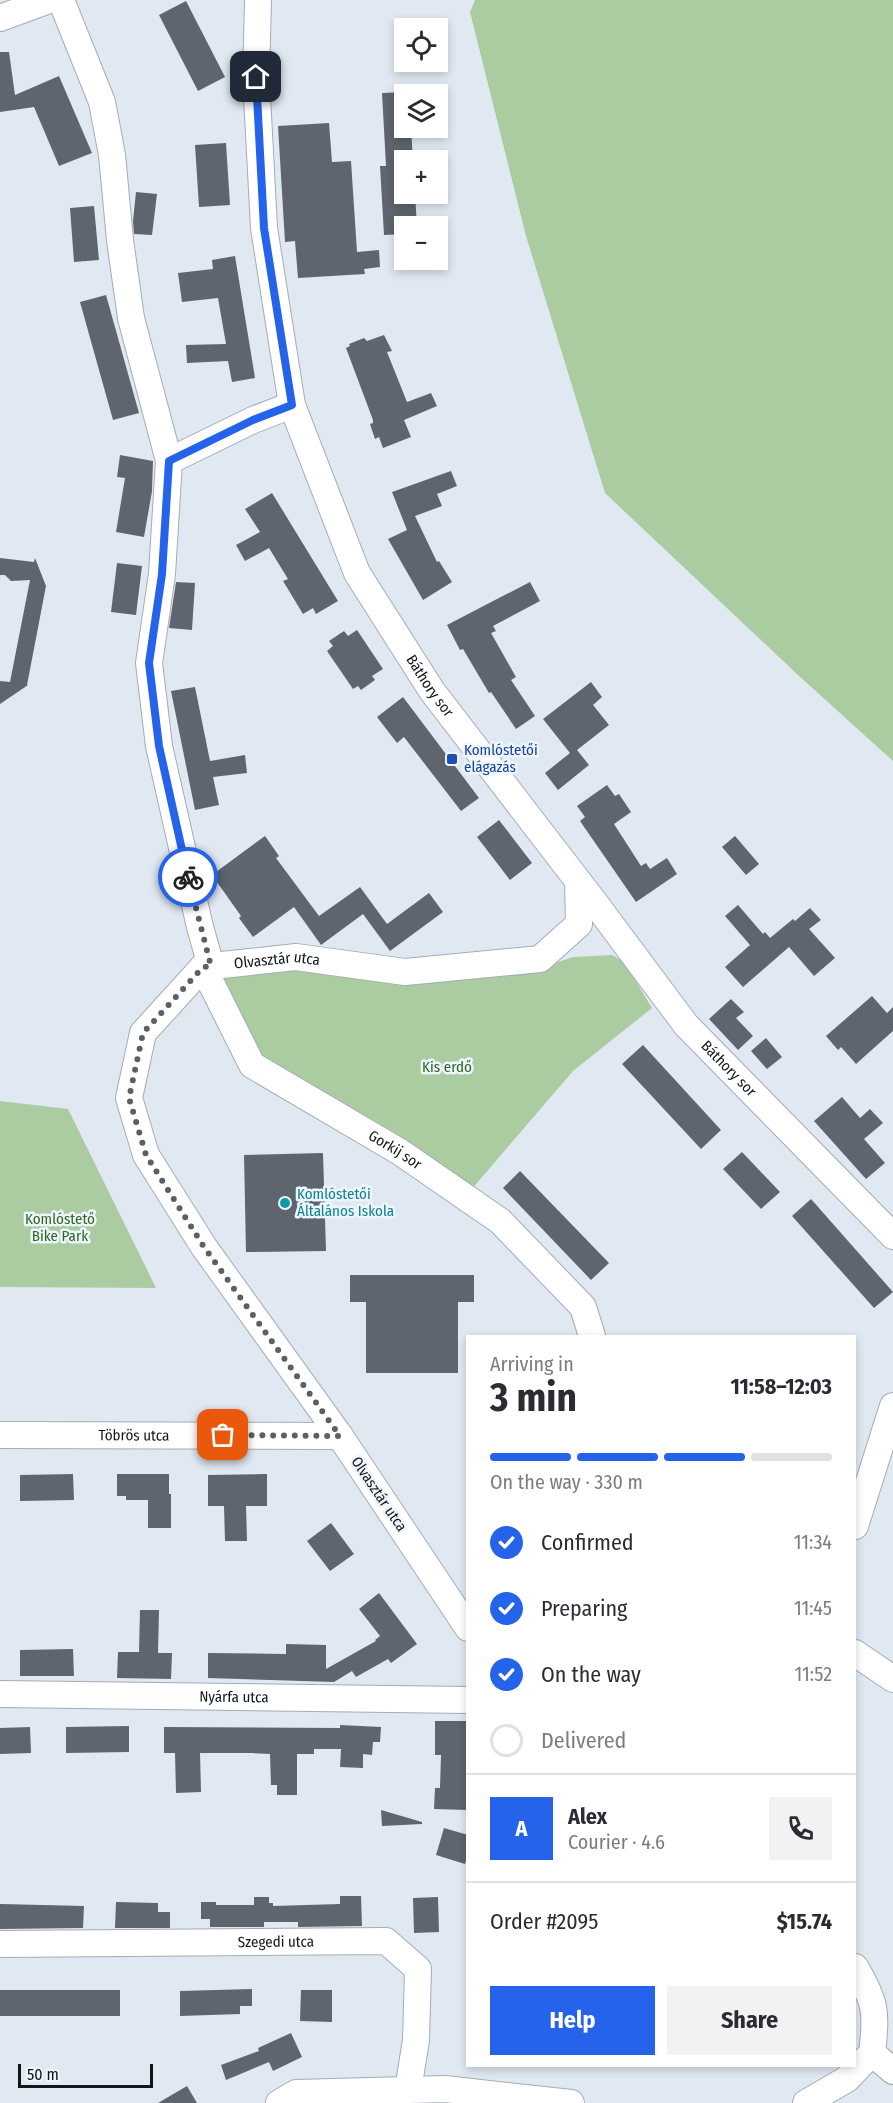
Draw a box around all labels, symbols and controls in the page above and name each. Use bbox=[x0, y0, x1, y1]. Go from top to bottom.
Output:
map controls bbox=[394, 18, 448, 270]
button: locate bbox=[394, 18, 448, 72]
pin bbox=[230, 51, 281, 102]
icon: home bbox=[239, 60, 272, 93]
button: layers bbox=[394, 84, 448, 138]
button: + bbox=[394, 150, 448, 204]
button: − bbox=[394, 216, 448, 270]
street label: Báthory sor bbox=[402, 652, 458, 721]
place label: Komlóstetői elágazás bbox=[464, 741, 538, 776]
marker: Komlóstetői elágazás bbox=[445, 752, 459, 766]
courier bbox=[158, 847, 218, 907]
icon: bike bbox=[172, 861, 205, 894]
street label: Olvasztár utca bbox=[233, 948, 321, 973]
street label: Báthory sor bbox=[697, 1037, 761, 1101]
park label: Kis erdő bbox=[422, 1058, 472, 1076]
street label: Gorkij sor bbox=[365, 1127, 426, 1174]
place label: Komlóstetői Általános Iskola bbox=[297, 1185, 394, 1220]
marker: Komlóstetői Általános Iskola bbox=[278, 1196, 292, 1210]
park label: Komlóstető Bike Park bbox=[25, 1210, 95, 1245]
text: Arriving in bbox=[490, 1352, 574, 1376]
text: 11:58–12:03 bbox=[731, 1373, 832, 1400]
text: 3 min bbox=[490, 1375, 577, 1421]
pin bbox=[197, 1409, 248, 1460]
icon: bag bbox=[206, 1418, 239, 1451]
street label: Töbrös utca bbox=[99, 1426, 169, 1444]
street label: Olvasztár utca bbox=[347, 1453, 411, 1535]
text: On the way · 330 m bbox=[490, 1470, 643, 1494]
icon: check bbox=[490, 1526, 523, 1559]
text: Confirmed bbox=[541, 1529, 634, 1556]
text: 11:34 bbox=[794, 1530, 832, 1554]
icon: check bbox=[490, 1592, 523, 1625]
text: Preparing bbox=[541, 1595, 627, 1622]
text: 11:45 bbox=[794, 1596, 832, 1620]
icon: check bbox=[490, 1658, 523, 1691]
text: On the way bbox=[541, 1661, 641, 1688]
text: 11:52 bbox=[795, 1662, 832, 1686]
street label: Nyárfa utca bbox=[199, 1688, 269, 1706]
text: Delivered bbox=[541, 1727, 626, 1754]
button: phone bbox=[769, 1797, 832, 1860]
text: Alex bbox=[568, 1803, 607, 1830]
text: A bbox=[516, 1815, 527, 1842]
text: Courier · 4.6 bbox=[568, 1830, 665, 1854]
text: Order #2095 bbox=[490, 1908, 598, 1935]
text: $15.74 bbox=[777, 1908, 832, 1935]
street label: Szegedi utca bbox=[238, 1933, 314, 1951]
button: Help bbox=[490, 1986, 655, 2055]
button: Share bbox=[667, 1986, 832, 2055]
scale bar bbox=[18, 2061, 153, 2088]
text: 50 m bbox=[27, 2065, 59, 2084]

